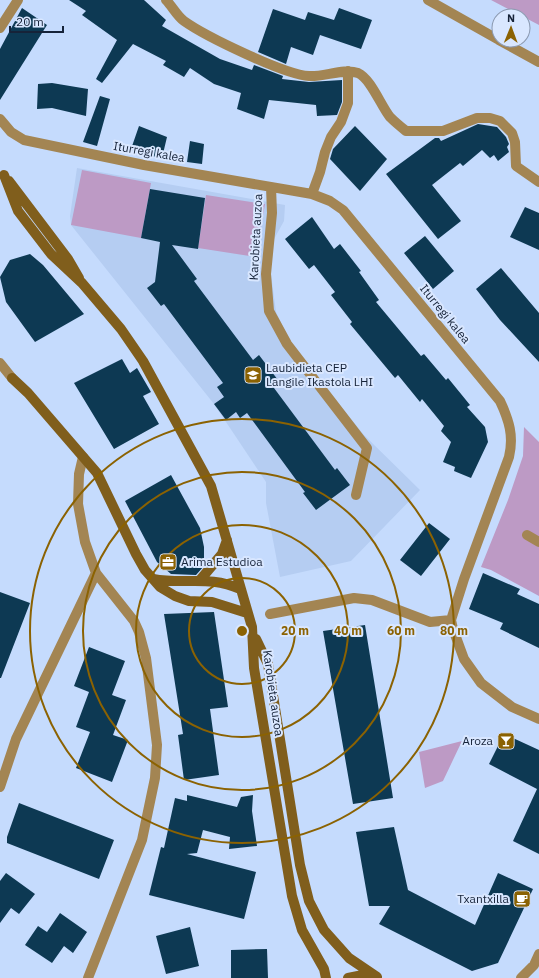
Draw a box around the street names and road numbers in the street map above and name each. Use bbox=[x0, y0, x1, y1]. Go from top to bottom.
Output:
street label: Iturregi kalea bbox=[112, 138, 187, 165]
street label: Karobieta auzoa bbox=[246, 193, 265, 281]
street label: Iturregi kalea bbox=[417, 281, 474, 347]
street label: Karobieta auzoa bbox=[260, 649, 287, 737]

